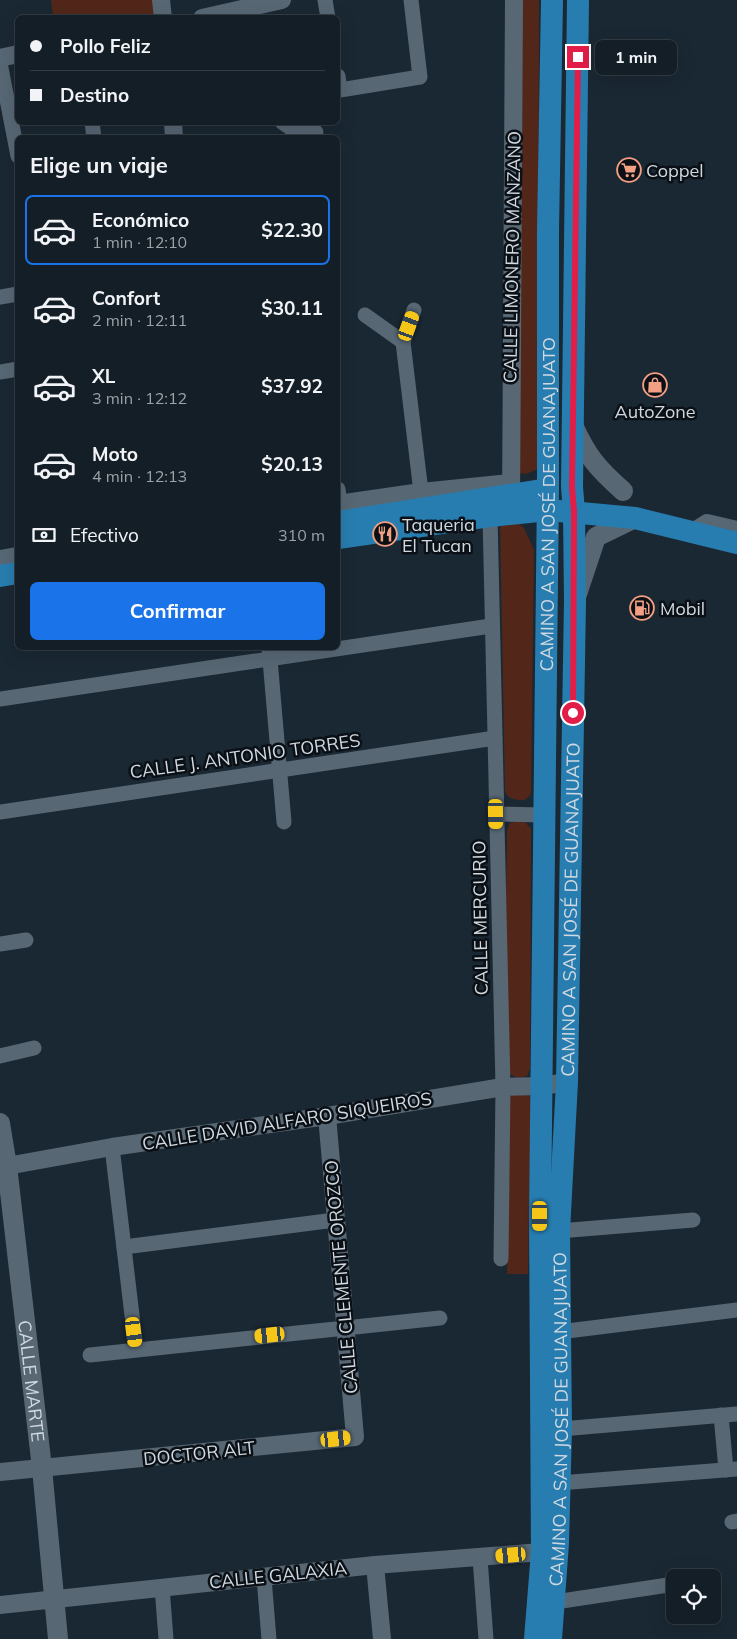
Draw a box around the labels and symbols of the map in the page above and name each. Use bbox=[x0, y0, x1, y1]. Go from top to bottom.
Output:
callout: 1 min bbox=[596, 40, 678, 74]
route end bbox=[567, 46, 589, 68]
street label: CALLE LIMONERO MANZANO bbox=[498, 131, 526, 383]
supermarket icon: Coppel bbox=[616, 157, 642, 183]
place label: Coppel bbox=[646, 159, 704, 182]
car bbox=[396, 309, 421, 343]
street label: CAMINO A SAN JOSÉ DE GUANAJUATO bbox=[534, 337, 560, 672]
shop icon: AutoZone bbox=[642, 372, 668, 398]
place label: AutoZone bbox=[614, 400, 696, 423]
place label: Taqueria El Tucan bbox=[402, 513, 475, 557]
restaurant icon: Taqueria El Tucan bbox=[372, 521, 398, 547]
fuel station icon: Mobil bbox=[629, 595, 655, 621]
place label: Mobil bbox=[660, 597, 705, 620]
route start bbox=[562, 702, 584, 724]
street label: CALLE J. ANTONIO TORRES bbox=[128, 728, 362, 784]
street label: CAMINO A SAN JOSÉ DE GUANAJUATO bbox=[556, 742, 584, 1077]
car bbox=[488, 799, 503, 829]
street label: CALLE MERCURIO bbox=[467, 840, 493, 996]
street label: CALLE DAVID ALFARO SIQUEIROS bbox=[141, 1087, 433, 1155]
street label: CALLE CLEMENTE OROZCO bbox=[319, 1159, 363, 1395]
car bbox=[532, 1201, 547, 1231]
street label: CAMINO A SAN JOSÉ DE GUANAJUATO bbox=[543, 1252, 573, 1587]
car bbox=[124, 1316, 143, 1348]
street label: CALLE MARTE bbox=[13, 1319, 50, 1443]
car bbox=[254, 1326, 285, 1344]
car bbox=[320, 1430, 351, 1448]
street label: DOCTOR ALT bbox=[142, 1436, 256, 1470]
car bbox=[495, 1546, 526, 1564]
street label: CALLE GALAXIA bbox=[208, 1556, 348, 1594]

